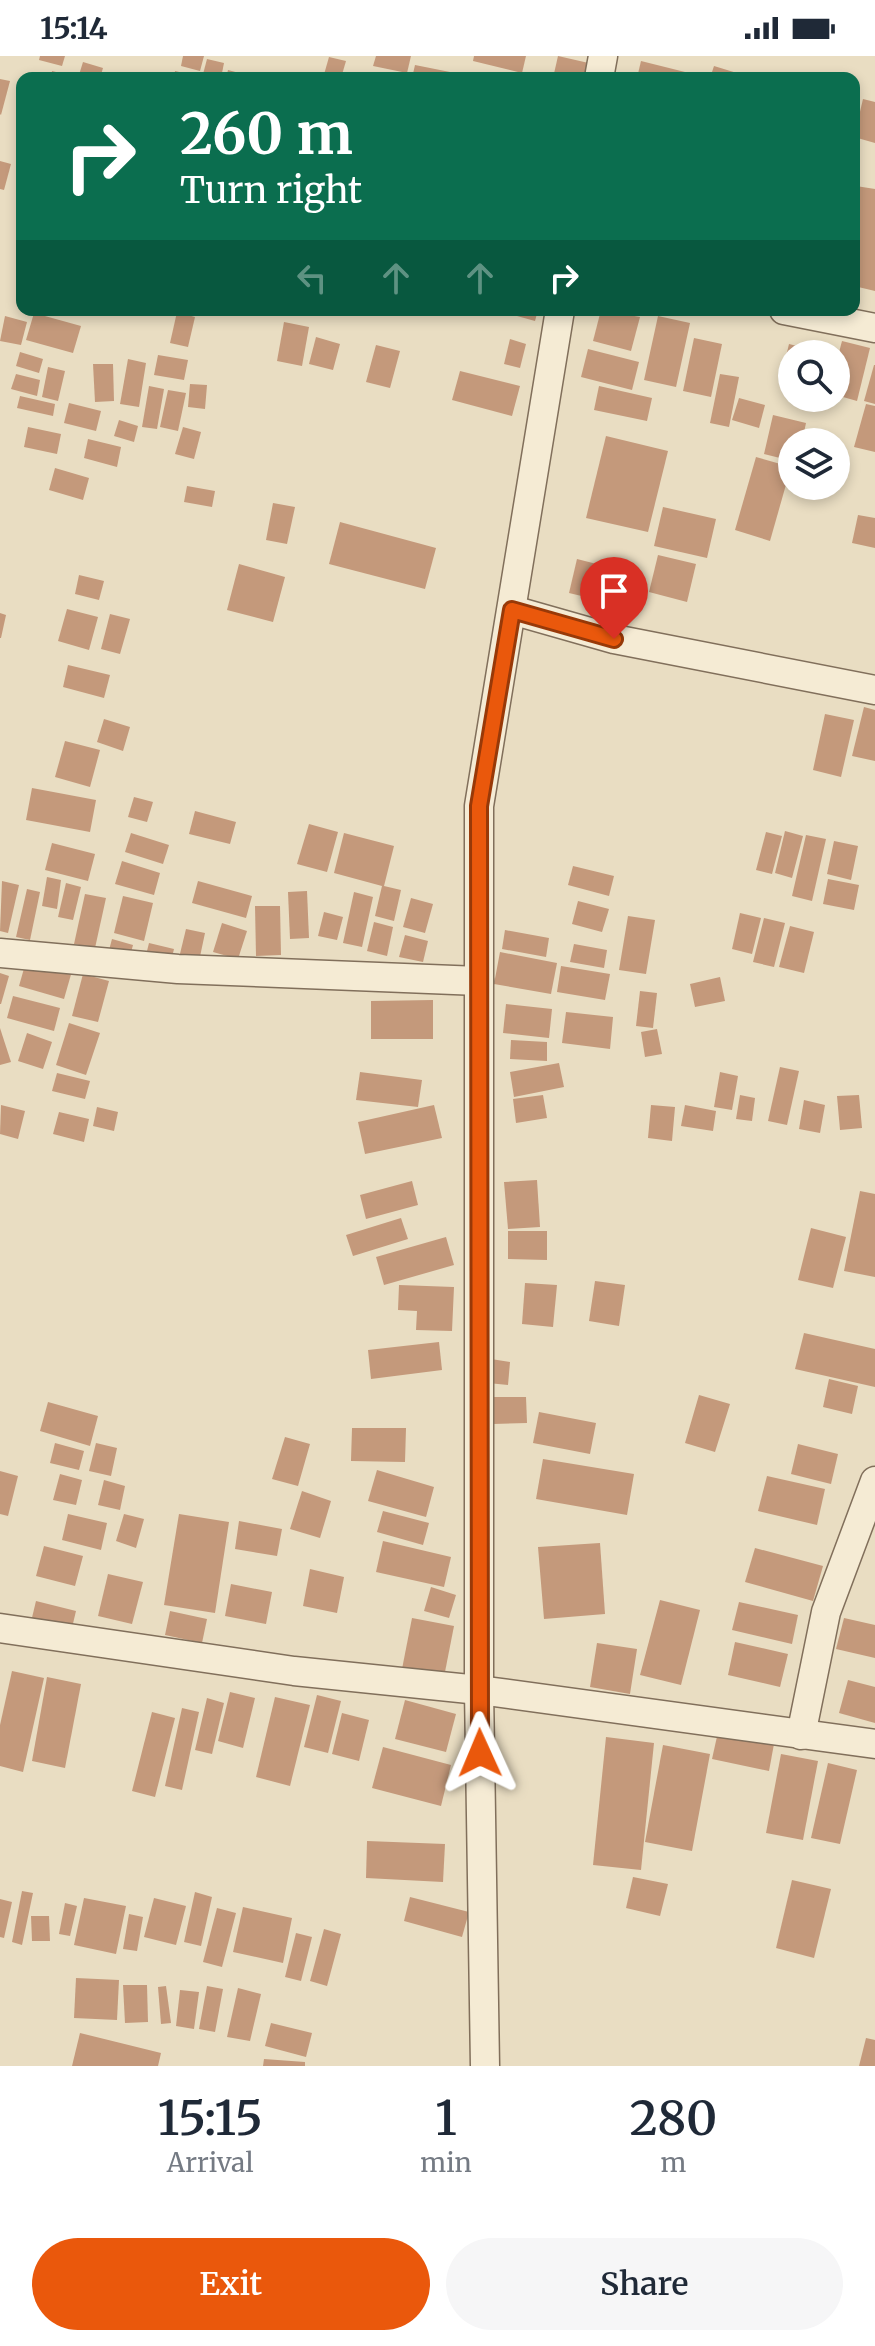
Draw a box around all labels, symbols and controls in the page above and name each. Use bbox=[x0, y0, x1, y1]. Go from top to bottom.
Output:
text: 15:14 bbox=[40, 9, 108, 47]
text: 260 m bbox=[180, 99, 353, 169]
icon: right bbox=[48, 104, 152, 208]
text: Turn right bbox=[180, 168, 362, 213]
icon: left bbox=[290, 256, 334, 300]
icon: ahead bbox=[374, 256, 418, 300]
icon: ahead bbox=[458, 256, 502, 300]
icon: right bbox=[542, 256, 586, 300]
map controls bbox=[778, 340, 850, 500]
button: search bbox=[778, 340, 850, 412]
button: layers bbox=[778, 428, 850, 500]
pin bbox=[580, 557, 648, 639]
icon: arrive bbox=[592, 569, 636, 613]
position arrow bbox=[438, 1711, 522, 1795]
text: 15:15 bbox=[158, 2088, 263, 2148]
text: 1 bbox=[435, 2088, 457, 2148]
text: 280 bbox=[629, 2088, 717, 2148]
text: Arrival bbox=[167, 2146, 254, 2179]
text: min bbox=[420, 2146, 472, 2179]
text: m bbox=[660, 2146, 686, 2179]
button: Exit bbox=[32, 2238, 430, 2330]
button: Share bbox=[446, 2238, 843, 2330]

